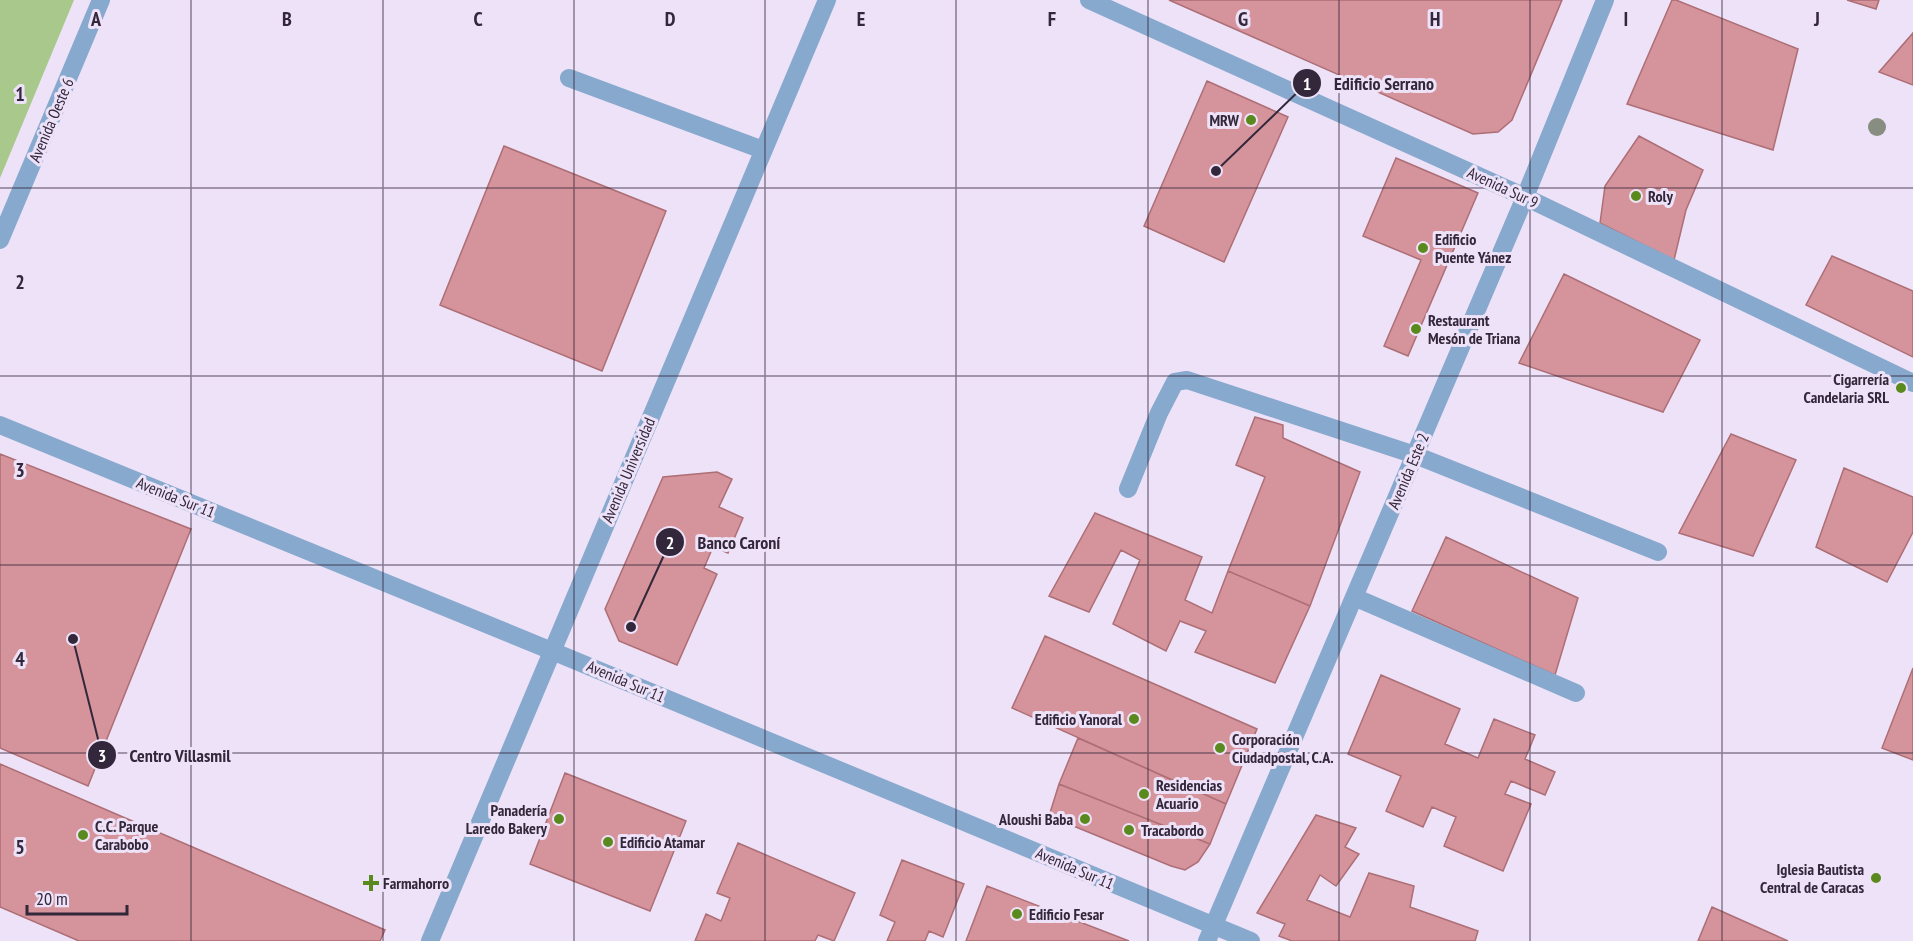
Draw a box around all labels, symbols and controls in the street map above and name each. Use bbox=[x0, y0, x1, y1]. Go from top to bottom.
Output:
text: A bbox=[90, 6, 102, 32]
text: B bbox=[282, 6, 292, 32]
text: C bbox=[473, 6, 483, 32]
text: D bbox=[665, 6, 676, 32]
text: E bbox=[857, 6, 865, 32]
text: F bbox=[1048, 6, 1056, 32]
text: G bbox=[1238, 6, 1248, 32]
text: H bbox=[1430, 6, 1440, 32]
text: I bbox=[1624, 6, 1628, 32]
text: J bbox=[1813, 6, 1820, 32]
callout: Edificio Serrano bbox=[1292, 65, 1446, 101]
text: 1 bbox=[1303, 72, 1311, 95]
text: Edificio Serrano bbox=[1334, 72, 1434, 95]
street label: Avenida Oeste 6 bbox=[24, 75, 78, 165]
text: 1 bbox=[15, 81, 25, 107]
place label: MRW bbox=[1209, 110, 1240, 130]
marker: MRW bbox=[1244, 113, 1258, 127]
street label: Avenida Sur 9 bbox=[1464, 162, 1542, 212]
place label: Roly bbox=[1648, 186, 1673, 206]
marker: Roly bbox=[1629, 189, 1643, 203]
place label: Edificio Puente Yánez bbox=[1435, 229, 1511, 267]
marker: Edificio Puente Yánez bbox=[1416, 241, 1430, 255]
text: 2 bbox=[15, 269, 25, 295]
place label: Restaurant Mesón de Triana bbox=[1428, 310, 1521, 348]
marker: Restaurant Mesón de Triana bbox=[1409, 322, 1423, 336]
place label: Cigarrería Candelaria SRL bbox=[1804, 369, 1889, 407]
marker: Cigarrería Candelaria SRL bbox=[1894, 381, 1908, 395]
street label: Avenida Universidad bbox=[597, 414, 659, 526]
street label: Avenida Este 2 bbox=[1383, 430, 1433, 512]
text: 3 bbox=[15, 457, 25, 483]
street label: Avenida Sur 11 bbox=[134, 472, 218, 522]
callout: Banco Caroní bbox=[655, 524, 792, 560]
text: 2 bbox=[666, 531, 674, 554]
text: Banco Caroní bbox=[698, 531, 780, 554]
text: 4 bbox=[15, 646, 25, 672]
street label: Avenida Sur 11 bbox=[584, 656, 668, 706]
place label: Edificio Yanoral bbox=[1035, 709, 1122, 729]
marker: Edificio Yanoral bbox=[1127, 712, 1141, 726]
place label: Corporación Ciudadpostal, C.A. bbox=[1232, 729, 1334, 767]
callout: Centro Villasmil bbox=[87, 737, 242, 773]
marker: Corporación Ciudadpostal, C.A. bbox=[1213, 741, 1227, 755]
text: 3 bbox=[98, 744, 106, 767]
text: Centro Villasmil bbox=[129, 744, 231, 767]
place label: Residencias Acuario bbox=[1155, 775, 1222, 813]
marker: Residencias Acuario bbox=[1137, 787, 1151, 801]
place label: Panadería Laredo Bakery bbox=[466, 800, 548, 838]
place label: Aloushi Baba bbox=[998, 809, 1073, 829]
marker: Panadería Laredo Bakery bbox=[552, 812, 566, 826]
marker: Aloushi Baba bbox=[1078, 812, 1092, 826]
place label: C.C. Parque Carabobo bbox=[95, 816, 158, 854]
place label: Tracabordo bbox=[1141, 820, 1204, 840]
marker: Tracabordo bbox=[1122, 823, 1136, 837]
marker: C.C. Parque Carabobo bbox=[76, 828, 90, 842]
place label: Edificio Atamar bbox=[620, 832, 705, 852]
text: 5 bbox=[15, 834, 25, 860]
marker: Edificio Atamar bbox=[601, 835, 615, 849]
street label: Avenida Sur 11 bbox=[1033, 843, 1117, 893]
place label: Iglesia Bautista Central de Caracas bbox=[1760, 859, 1864, 897]
marker: Iglesia Bautista Central de Caracas bbox=[1869, 871, 1883, 885]
place label: Farmahorro bbox=[383, 873, 449, 893]
marker: Farmahorro bbox=[364, 876, 378, 890]
scale bar bbox=[27, 878, 128, 916]
text: 20 m bbox=[36, 887, 68, 910]
place label: Edificio Fesar bbox=[1029, 904, 1104, 924]
marker: Edificio Fesar bbox=[1010, 907, 1024, 921]

